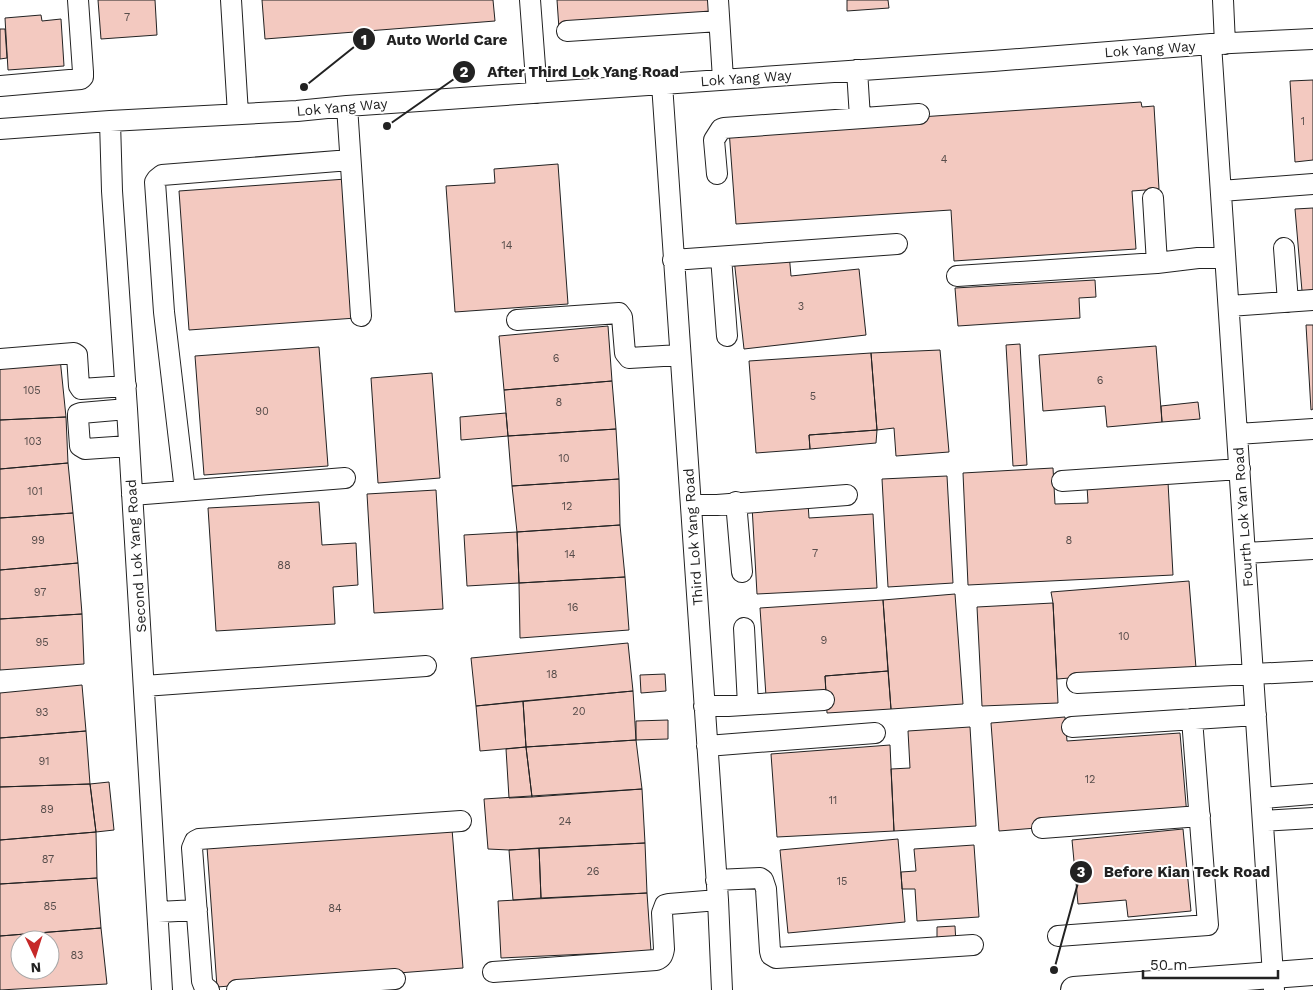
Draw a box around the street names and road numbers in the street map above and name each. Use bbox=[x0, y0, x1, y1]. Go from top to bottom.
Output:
street label: Lok Yang Way bbox=[1104, 38, 1197, 60]
street label: Lok Yang Way bbox=[700, 67, 793, 89]
street label: Lok Yang Way bbox=[296, 95, 389, 119]
street label: Fourth Lok Yan Road bbox=[1230, 447, 1256, 587]
street label: Third Lok Yang Road bbox=[680, 468, 706, 606]
street label: Second Lok Yang Road bbox=[123, 479, 149, 633]

